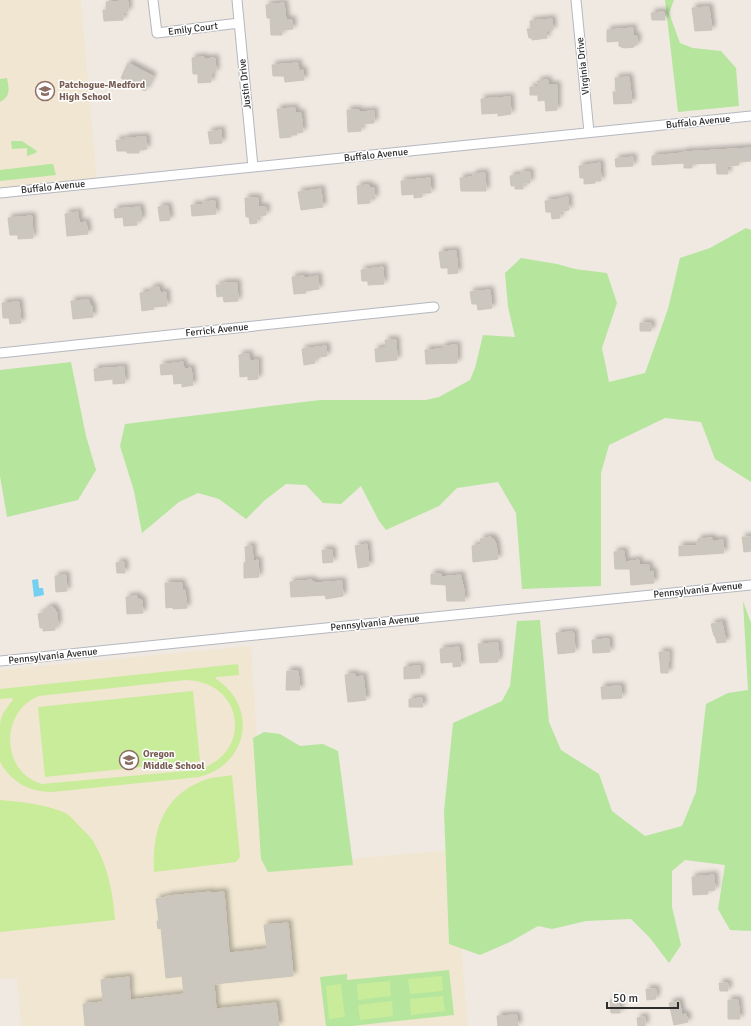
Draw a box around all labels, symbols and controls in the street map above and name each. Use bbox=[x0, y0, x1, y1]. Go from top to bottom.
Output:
street label: Emily Court bbox=[167, 20, 219, 38]
street label: Virginia Drive bbox=[574, 37, 592, 95]
street label: Justin Drive bbox=[236, 58, 254, 110]
place label: Patchogue-Medford High School bbox=[59, 79, 146, 103]
school or university icon: Patchogue-Medford High School bbox=[34, 80, 56, 102]
street label: Buffalo Avenue bbox=[665, 113, 731, 131]
street label: Buffalo Avenue bbox=[343, 146, 409, 164]
street label: Buffalo Avenue bbox=[20, 178, 86, 196]
street label: Ferrick Avenue bbox=[185, 321, 249, 339]
street label: Pennsylvania Avenue bbox=[653, 579, 743, 601]
street label: Pennsylvania Avenue bbox=[330, 612, 420, 634]
street label: Pennsylvania Avenue bbox=[8, 645, 98, 667]
place label: Oregon Middle School bbox=[143, 748, 205, 772]
school or university icon: Oregon Middle School bbox=[118, 749, 140, 771]
scale bar bbox=[607, 984, 678, 1010]
text: 50 m bbox=[613, 991, 638, 1006]

